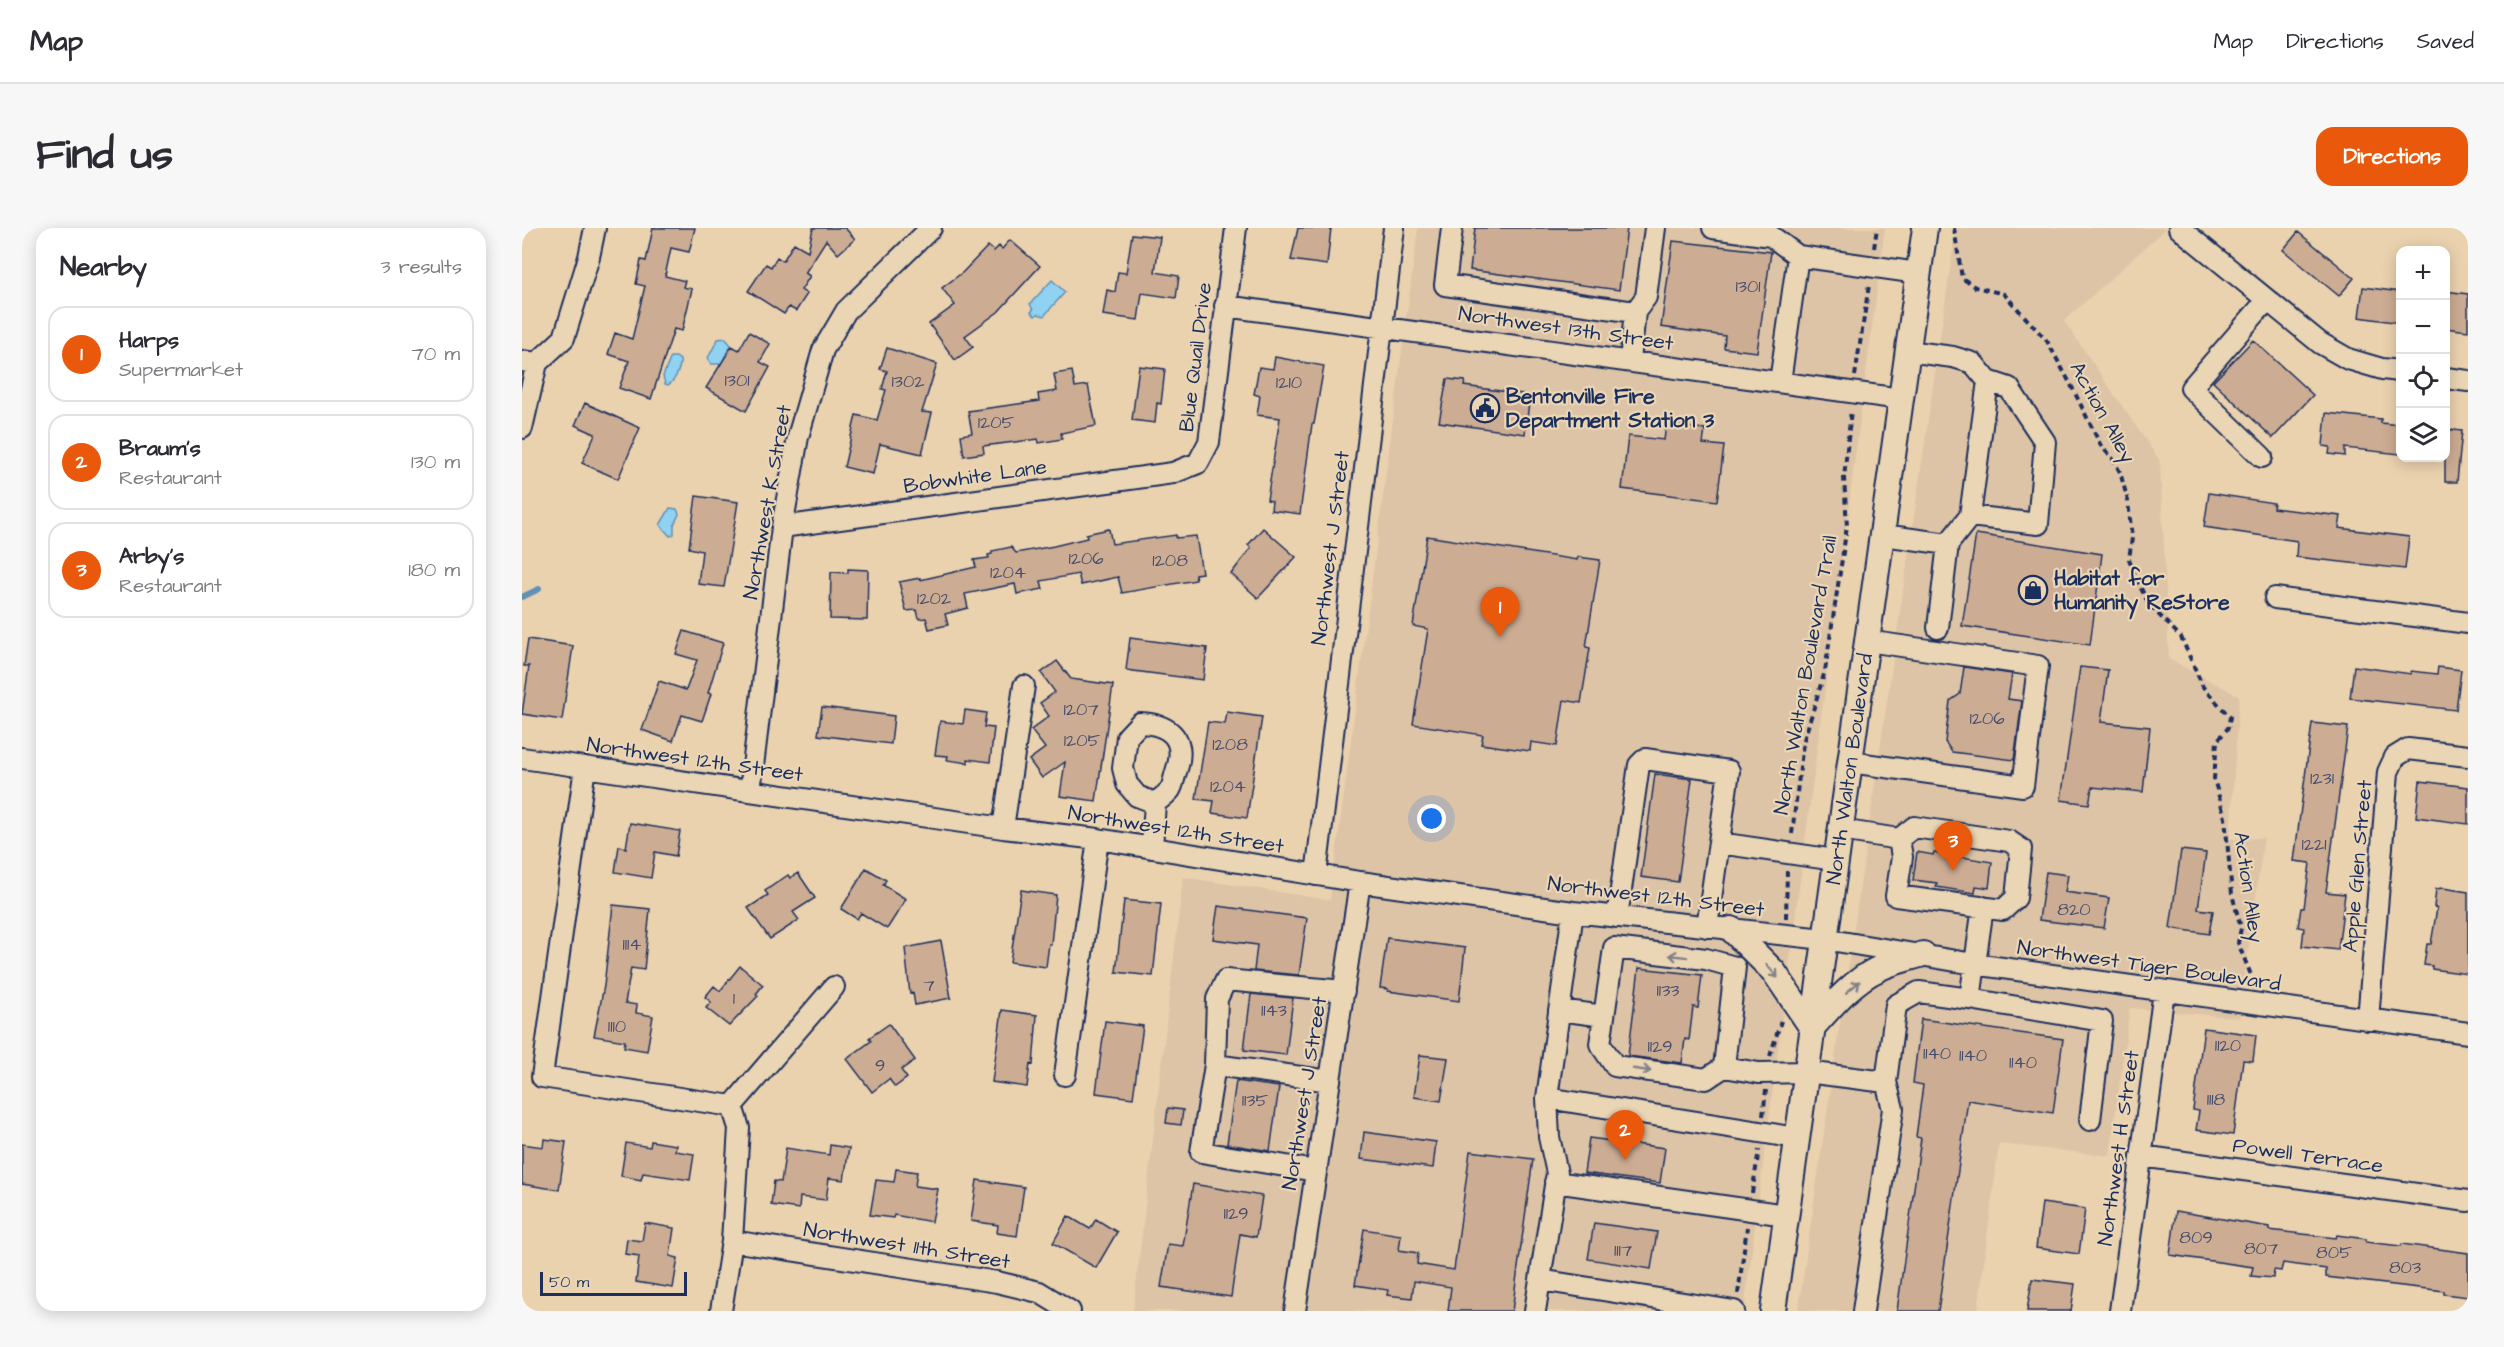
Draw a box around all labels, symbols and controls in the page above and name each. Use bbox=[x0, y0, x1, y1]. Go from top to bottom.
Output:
text: Map bbox=[30, 22, 83, 61]
text: Map bbox=[2213, 27, 2253, 56]
text: Directions bbox=[2286, 27, 2384, 56]
text: Saved bbox=[2417, 27, 2474, 56]
text: Find us bbox=[36, 127, 173, 185]
button: Directions bbox=[2316, 127, 2468, 186]
map controls bbox=[2396, 246, 2450, 462]
button: + bbox=[2396, 246, 2450, 300]
text: Nearby bbox=[60, 249, 147, 285]
text: 3 results bbox=[380, 253, 462, 281]
house number: 1301 bbox=[1735, 274, 1761, 299]
street label: Blue Quail Drive bbox=[1172, 281, 1219, 434]
street label: Northwest 13th Street bbox=[1457, 299, 1676, 358]
button: − bbox=[2396, 300, 2450, 354]
text: Harps bbox=[119, 325, 179, 356]
text: 1 bbox=[80, 340, 83, 368]
text: 70 m bbox=[412, 340, 460, 368]
button: locate bbox=[2396, 354, 2450, 408]
text: Supermarket bbox=[119, 356, 243, 384]
street label: Action Alley bbox=[2061, 356, 2143, 470]
house number: 1301 bbox=[724, 368, 750, 393]
house number: 1302 bbox=[891, 369, 925, 394]
house number: 1210 bbox=[1276, 370, 1302, 395]
place label: Bentonville Fire Department Station 3 bbox=[1506, 382, 1715, 436]
public building icon: Bentonville Fire Department Station 3 bbox=[1469, 392, 1501, 424]
street label: Northwest K Street bbox=[736, 402, 799, 602]
button: layers bbox=[2396, 408, 2450, 462]
house number: 1205 bbox=[978, 410, 1015, 435]
text: Braum's bbox=[119, 433, 201, 464]
text: 2 bbox=[76, 448, 87, 476]
text: 130 m bbox=[411, 448, 460, 476]
street label: Northwest J Street bbox=[1304, 449, 1357, 647]
street label: Bobwhite Lane bbox=[902, 452, 1049, 501]
text: Restaurant bbox=[119, 464, 222, 492]
street label: North Walton Boulevard Trail bbox=[1767, 533, 1844, 817]
text: Arby's bbox=[119, 541, 184, 572]
house number: 1206 bbox=[1068, 546, 1104, 571]
house number: 1208 bbox=[1152, 548, 1188, 573]
text: 3 bbox=[76, 556, 87, 584]
text: 180 m bbox=[408, 556, 460, 584]
house number: 1204 bbox=[990, 560, 1026, 585]
place label: Habitat for Humanity ReStore bbox=[2054, 564, 2230, 620]
text: Restaurant bbox=[119, 572, 222, 600]
shop icon: Habitat for Humanity ReStore bbox=[2017, 574, 2049, 606]
house number: 1202 bbox=[917, 586, 952, 611]
pin: 1 bbox=[1480, 588, 1520, 637]
street label: North Walton Boulevard bbox=[1819, 652, 1880, 886]
house number: 1207 bbox=[1063, 697, 1099, 722]
house number: 1206 bbox=[1969, 706, 2005, 731]
house number: 1205 bbox=[1064, 728, 1101, 753]
street label: Northwest 12th Street bbox=[585, 730, 805, 789]
house number: 1208 bbox=[1212, 732, 1248, 757]
house number: 1231 bbox=[2310, 766, 2334, 791]
house number: 1204 bbox=[1210, 774, 1246, 799]
street label: Apple Glen Street bbox=[2336, 778, 2381, 953]
street label: Northwest 12th Street bbox=[1066, 798, 1286, 861]
your location bbox=[1417, 804, 1446, 833]
pin: 3 bbox=[1934, 822, 1972, 871]
street label: Action Alley bbox=[2224, 830, 2271, 945]
house number: 1221 bbox=[2301, 832, 2327, 857]
street label: Northwest 12th Street bbox=[1546, 869, 1766, 924]
house number: 820 bbox=[2057, 897, 2091, 922]
house number: 1114 bbox=[622, 932, 642, 957]
street label: Northwest Tiger Boulevard bbox=[2015, 933, 2283, 1000]
one-way arrow bbox=[1669, 950, 1689, 961]
one-way arrow bbox=[1765, 963, 1779, 978]
house number: 7 bbox=[923, 973, 935, 998]
house number: 1133 bbox=[1657, 978, 1679, 1003]
one-way arrow bbox=[1845, 980, 1861, 993]
house number: 1 bbox=[733, 986, 735, 1011]
street label: Northwest J Street bbox=[1275, 994, 1334, 1192]
house number: 1143 bbox=[1261, 998, 1287, 1023]
house number: 1110 bbox=[608, 1014, 626, 1039]
house number: 1120 bbox=[2215, 1033, 2241, 1058]
house number: 1129 bbox=[1647, 1034, 1673, 1059]
house number: 1140 bbox=[1923, 1041, 1951, 1066]
house number: 1140 bbox=[1959, 1043, 1987, 1068]
street label: Northwest H Street bbox=[2090, 1048, 2147, 1248]
house number: 1140 bbox=[2009, 1050, 2037, 1075]
house number: 9 bbox=[875, 1053, 885, 1078]
one-way arrow bbox=[1631, 1064, 1651, 1075]
house number: 1118 bbox=[2207, 1087, 2226, 1112]
house number: 1135 bbox=[1242, 1088, 1269, 1113]
pin: 2 bbox=[1606, 1110, 1644, 1160]
street label: Powell Terrace bbox=[2231, 1131, 2385, 1180]
house number: 1129 bbox=[1223, 1201, 1249, 1226]
street label: Northwest 11th Street bbox=[802, 1215, 1013, 1276]
house number: 809 bbox=[2179, 1225, 2213, 1250]
house number: 807 bbox=[2244, 1236, 2278, 1261]
house number: 1117 bbox=[1614, 1238, 1632, 1263]
house number: 805 bbox=[2316, 1240, 2352, 1265]
house number: 803 bbox=[2389, 1255, 2421, 1280]
scale bar bbox=[540, 1269, 687, 1296]
text: 50 m bbox=[549, 1271, 589, 1293]

